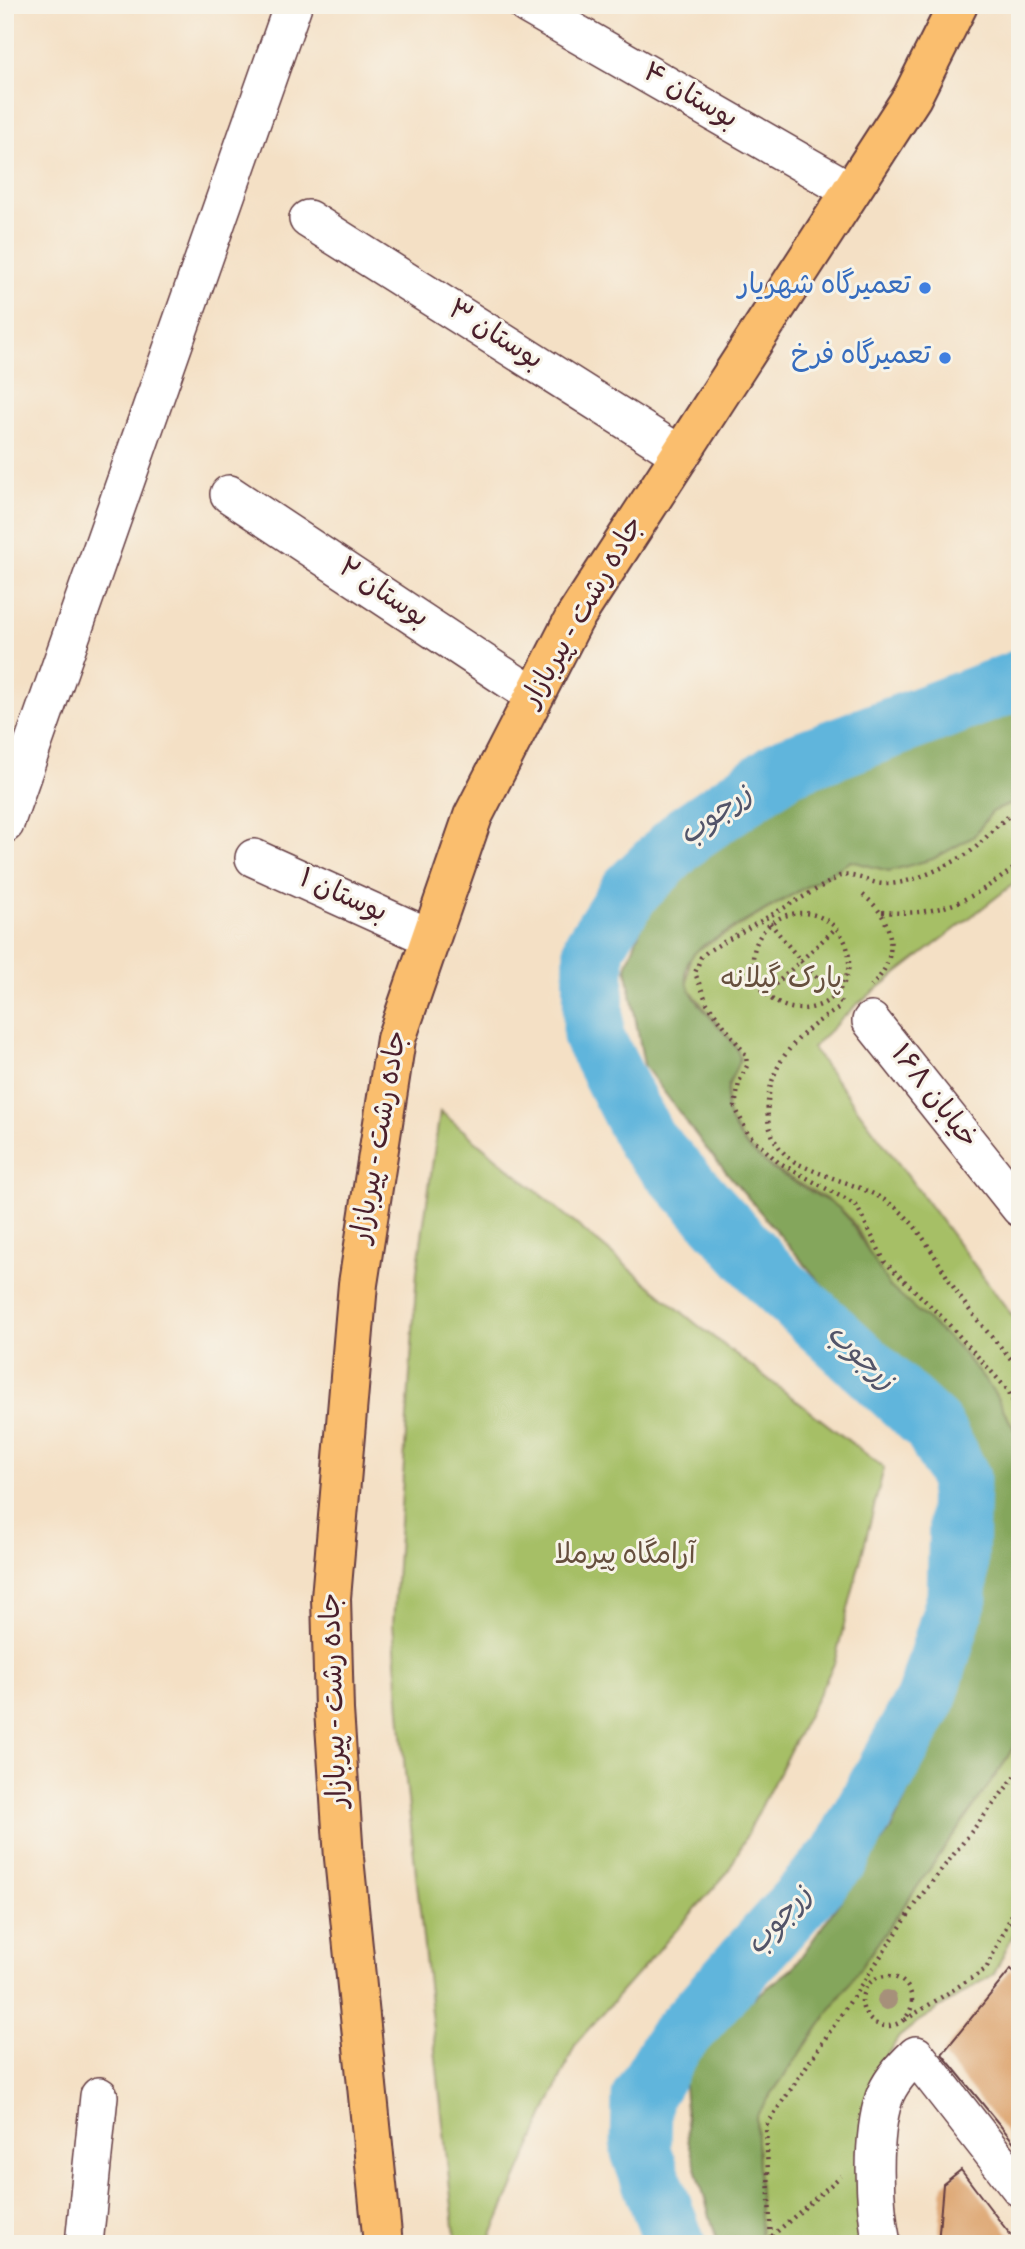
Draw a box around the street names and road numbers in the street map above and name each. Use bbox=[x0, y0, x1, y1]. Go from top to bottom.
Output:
street label: بوستان ۴ bbox=[634, 55, 744, 141]
street label: بوستان ۳ bbox=[439, 292, 549, 382]
street label: جاده رشت - پیربازار bbox=[513, 510, 656, 718]
street label: بوستان ۲ bbox=[329, 550, 435, 640]
street label: بوستان ۱ bbox=[291, 861, 393, 935]
street label: جاده رشت - پیربازار bbox=[343, 1028, 420, 1248]
street label: خیابان ۱۶۸ bbox=[879, 1037, 985, 1159]
street label: جاده رشت - پیربازار bbox=[313, 1592, 361, 1810]

